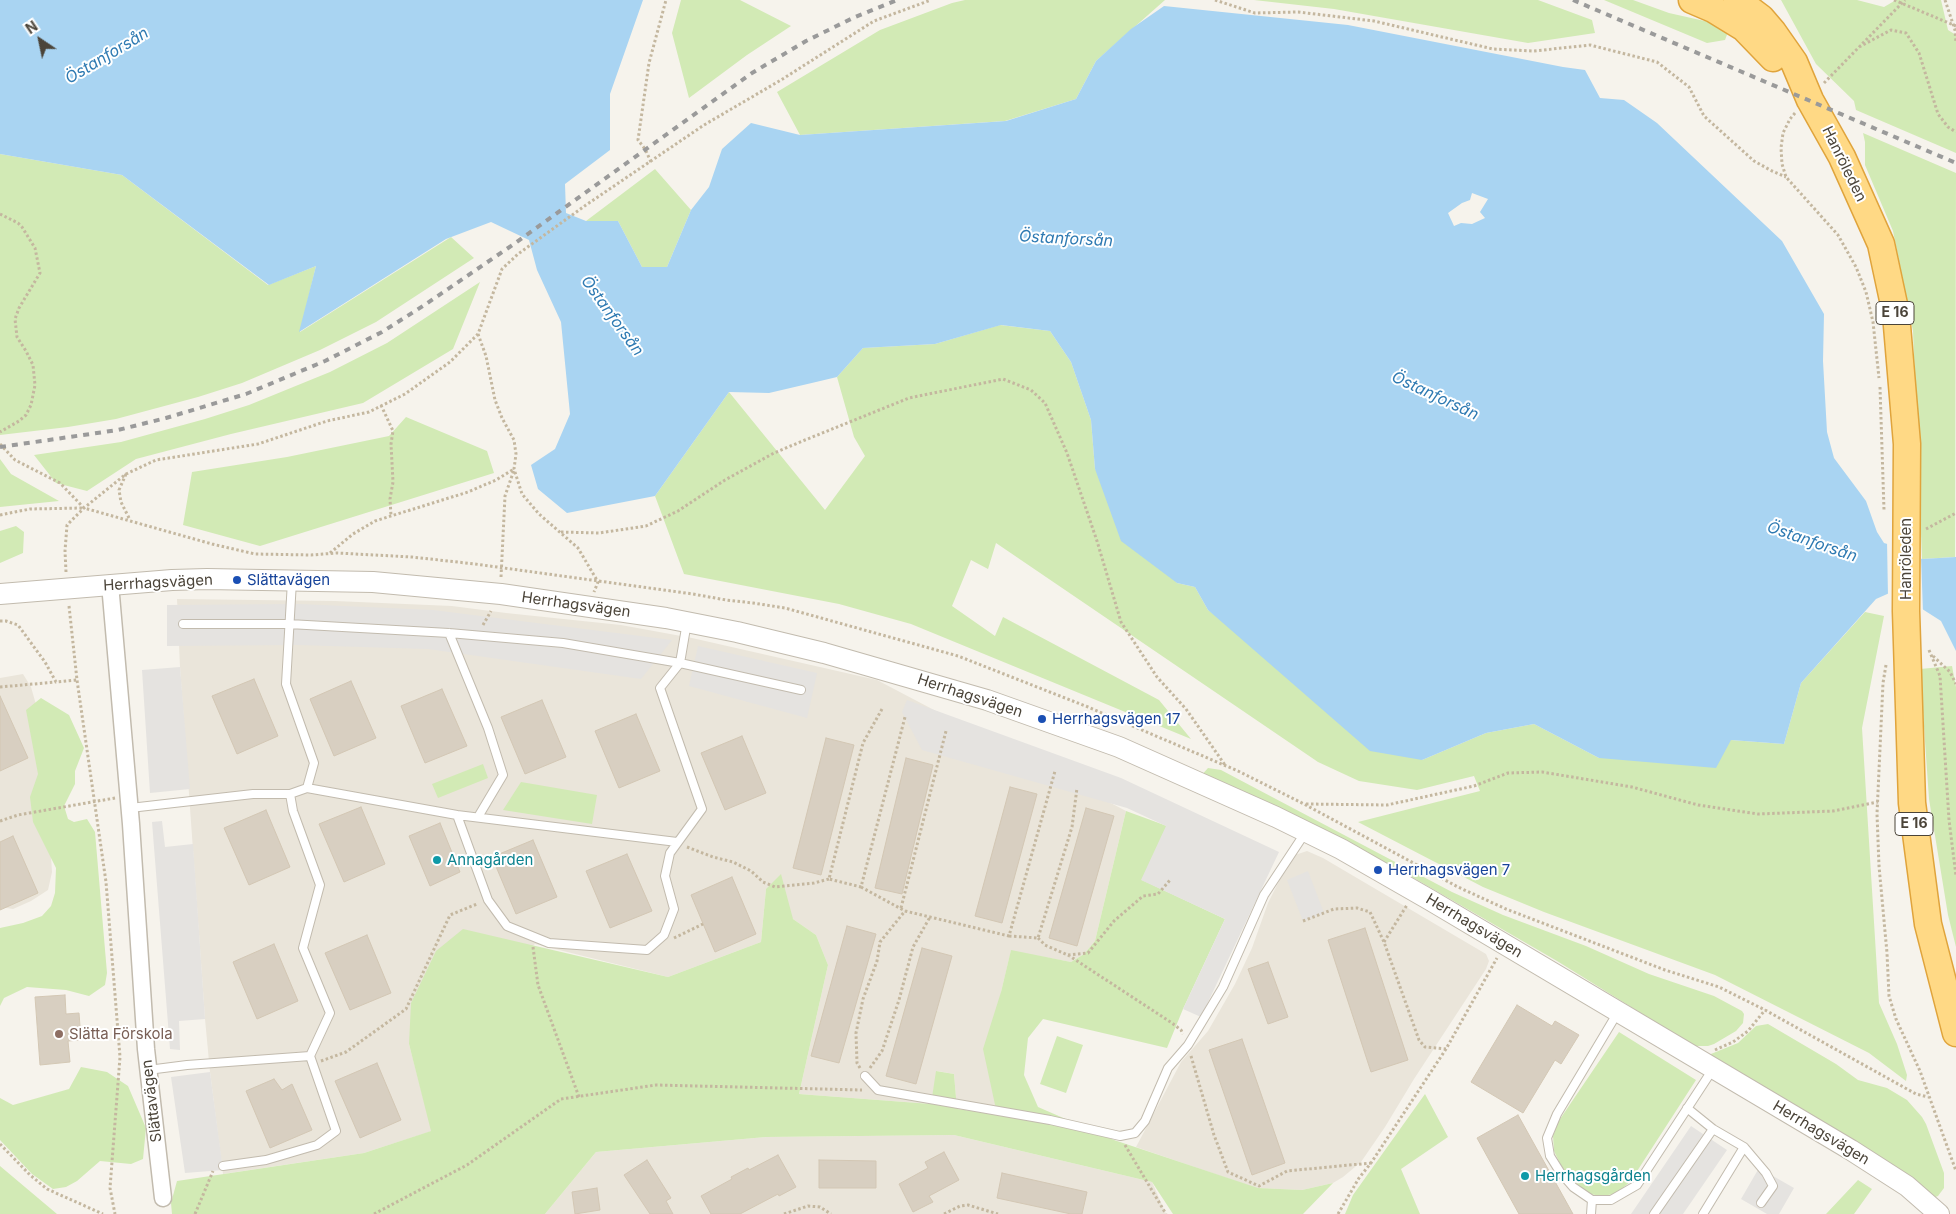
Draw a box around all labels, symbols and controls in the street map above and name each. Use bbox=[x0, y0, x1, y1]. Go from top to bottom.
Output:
north arrow bbox=[15, 15, 65, 65]
text: N bbox=[22, 17, 41, 37]
water label: Östanforsån bbox=[62, 24, 152, 88]
street label: Hanröleden bbox=[1818, 123, 1870, 205]
water label: Östanforsån bbox=[1019, 227, 1113, 251]
water label: Östanforsån bbox=[577, 272, 647, 360]
road number: E 16 bbox=[1876, 302, 1914, 324]
water label: Östanforsån bbox=[1388, 367, 1482, 425]
water label: Östanforsån bbox=[1764, 518, 1860, 566]
street label: Hanröleden bbox=[1897, 518, 1915, 600]
street label: Herrhagsvägen bbox=[103, 571, 213, 595]
place label: Slättavägen bbox=[247, 571, 330, 589]
marker: Slättavägen bbox=[231, 574, 243, 586]
street label: Herrhagsvägen bbox=[520, 588, 632, 622]
street label: Herrhagsvägen bbox=[915, 670, 1025, 722]
place label: Herrhagsvägen 17 bbox=[1052, 710, 1180, 728]
marker: Herrhagsvägen 17 bbox=[1036, 713, 1048, 725]
road number: E 16 bbox=[1895, 812, 1933, 836]
place label: Annagården bbox=[447, 851, 533, 869]
marker: Annagården bbox=[431, 854, 443, 866]
place label: Herrhagsvägen 7 bbox=[1388, 861, 1510, 879]
marker: Herrhagsvägen 7 bbox=[1372, 864, 1384, 876]
street label: Herrhagsvägen bbox=[1422, 890, 1526, 962]
place label: Slätta Förskola bbox=[69, 1025, 173, 1043]
marker: Slätta Förskola bbox=[53, 1028, 65, 1040]
street label: Slättavägen bbox=[138, 1059, 166, 1143]
street label: Herrhagsvägen bbox=[1769, 1097, 1873, 1169]
place label: Herrhagsgården bbox=[1535, 1167, 1651, 1185]
marker: Herrhagsgården bbox=[1519, 1170, 1531, 1182]

